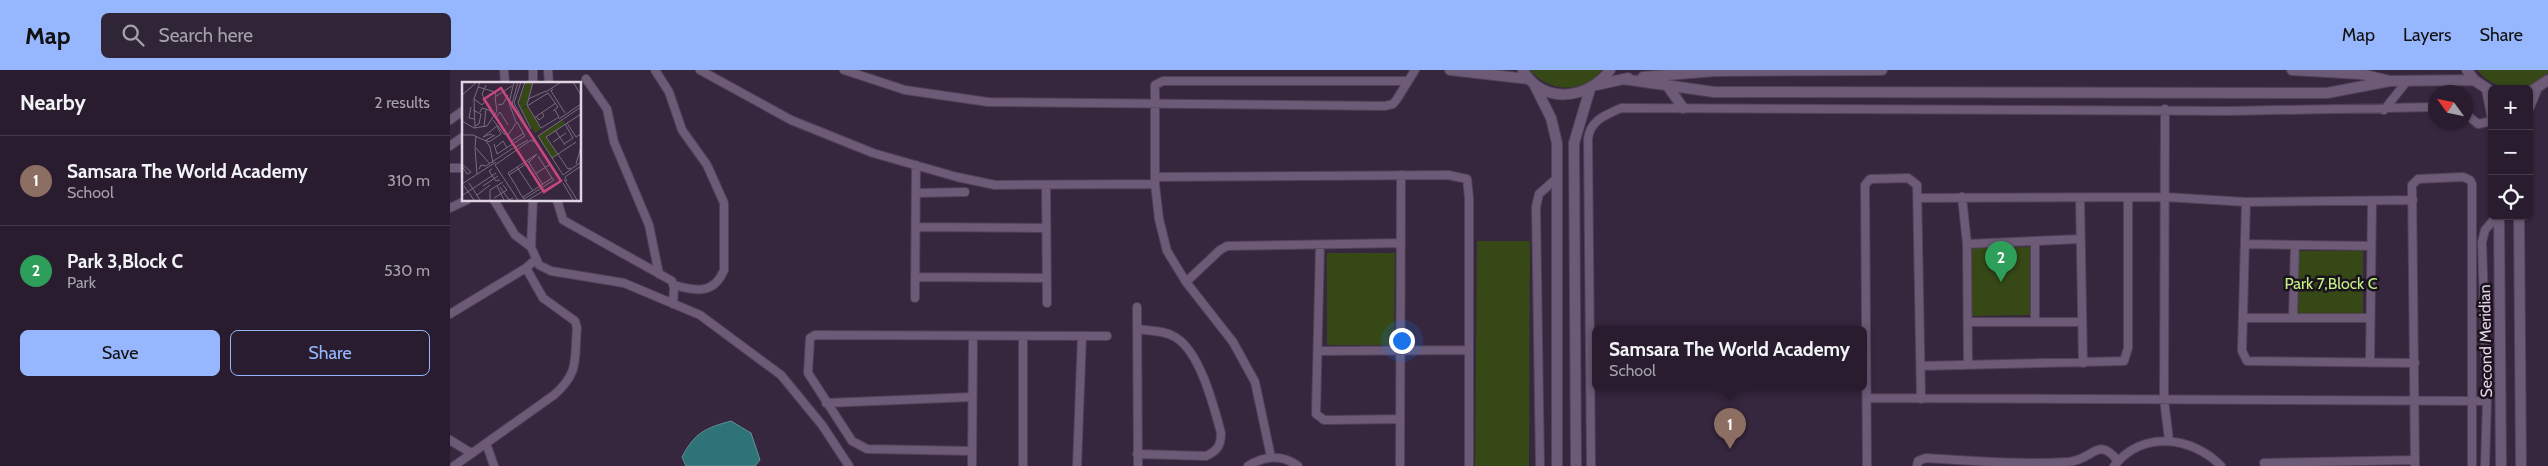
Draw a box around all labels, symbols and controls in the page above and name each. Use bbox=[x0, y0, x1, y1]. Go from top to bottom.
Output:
search box bbox=[101, 13, 451, 58]
text: Map bbox=[25, 21, 71, 50]
icon: search bbox=[119, 21, 147, 49]
text: Search here bbox=[159, 24, 253, 47]
text: Map bbox=[2342, 24, 2375, 46]
text: Layers bbox=[2403, 24, 2452, 46]
text: Share bbox=[2480, 24, 2523, 46]
inset map bbox=[462, 82, 581, 201]
north arrow bbox=[2428, 85, 2473, 130]
map controls bbox=[2488, 85, 2533, 220]
button: + bbox=[2488, 85, 2533, 130]
text: Nearby bbox=[20, 90, 86, 115]
text: 2 results bbox=[374, 93, 430, 112]
button: − bbox=[2488, 130, 2533, 175]
text: Samsara The World Academy bbox=[67, 160, 308, 183]
text: 1 bbox=[33, 171, 39, 190]
text: 310 m bbox=[387, 171, 430, 190]
button: locate bbox=[2488, 175, 2533, 220]
text: School bbox=[67, 183, 114, 202]
pin: 2 bbox=[1985, 241, 2017, 282]
text: Park 3,Block C bbox=[67, 250, 183, 273]
text: 2 bbox=[32, 261, 40, 280]
text: 530 m bbox=[384, 261, 430, 280]
text: Park bbox=[67, 273, 96, 292]
park label: Park 7,Block C bbox=[2284, 274, 2378, 293]
street label: Second Meridian bbox=[2475, 284, 2496, 398]
popup bbox=[1592, 326, 1867, 391]
your location bbox=[1389, 328, 1415, 354]
button: Save bbox=[20, 330, 220, 376]
button: Share bbox=[230, 330, 430, 376]
text: Samsara The World Academy bbox=[1609, 338, 1850, 361]
text: School bbox=[1609, 361, 1656, 380]
pin: 1 bbox=[1714, 408, 1746, 449]

